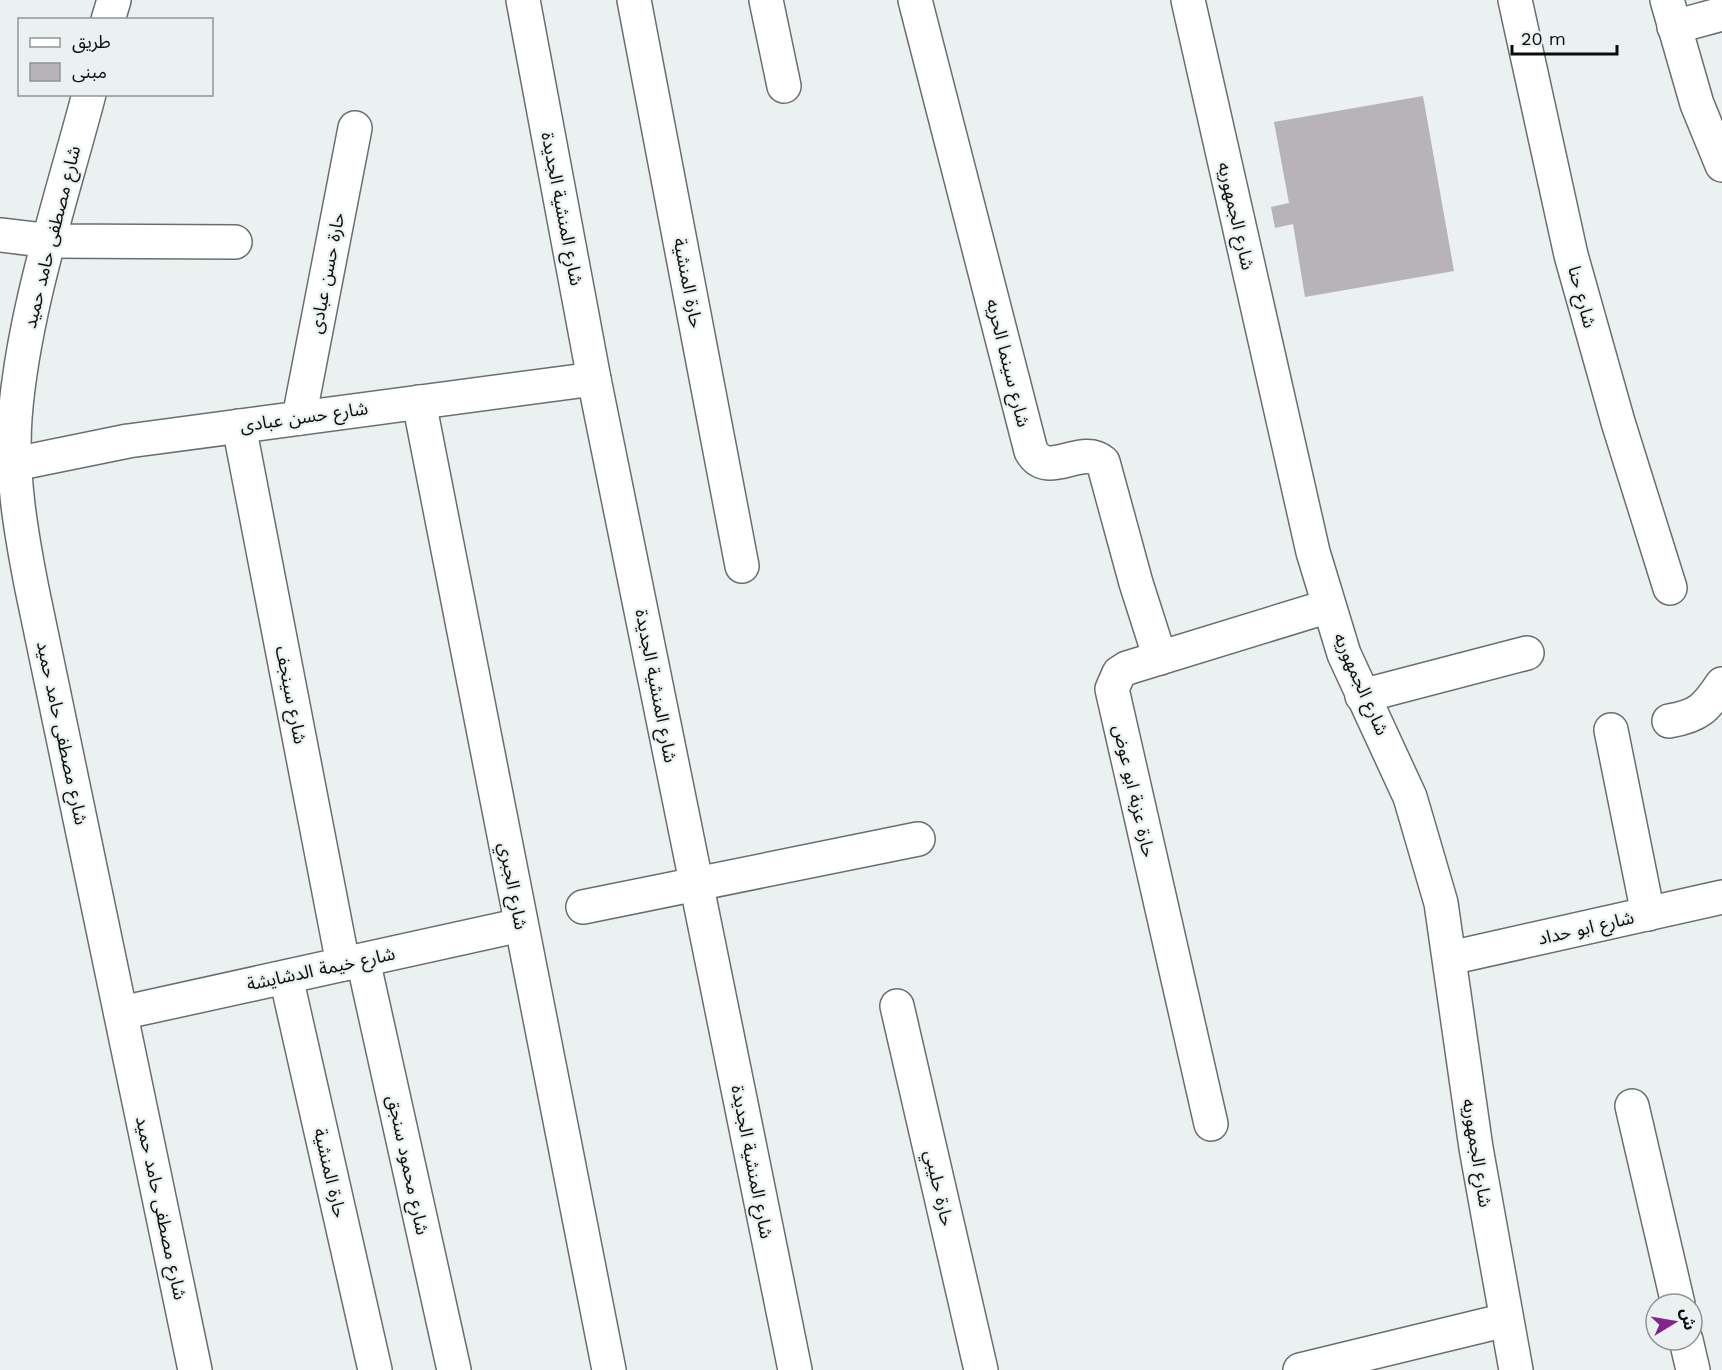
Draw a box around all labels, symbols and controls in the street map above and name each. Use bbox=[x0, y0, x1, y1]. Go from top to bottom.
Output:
legend bbox=[18, 18, 213, 96]
scale bar bbox=[1512, 18, 1617, 56]
text: 20 m bbox=[1521, 28, 1566, 49]
text: طريق bbox=[72, 31, 111, 53]
text: مبنى bbox=[72, 61, 107, 83]
street label: شارع المنشية الجديدة bbox=[533, 130, 588, 288]
street label: شارع مصطفى حامد حميد bbox=[19, 144, 88, 331]
street label: شارع الجمهوريه bbox=[1210, 160, 1259, 273]
street label: حارة حسن عبادى bbox=[304, 210, 350, 336]
street label: حارة المنشية bbox=[668, 236, 708, 330]
street label: شارع حنا bbox=[1560, 264, 1601, 331]
street label: شارع سينما الحريه bbox=[979, 297, 1035, 430]
street label: شارع حسن عبادى bbox=[239, 397, 370, 440]
street label: شارع المنشية الجديدة bbox=[627, 607, 682, 765]
street label: شارع الجمهوريه bbox=[1326, 629, 1393, 740]
street label: شارع مصطفى حامد حميد bbox=[29, 639, 92, 827]
street label: شارع سينجف bbox=[268, 644, 311, 746]
street label: حارة عزبة ابو عوض bbox=[1108, 723, 1160, 859]
street label: شارع الجبري bbox=[491, 840, 532, 932]
street label: شارع ابو حداد bbox=[1536, 906, 1637, 953]
street label: شارع خيمة الدشايشة bbox=[245, 943, 398, 998]
street label: شارع المنشية الجديدة bbox=[723, 1083, 778, 1241]
street label: شارع محمود سنجق bbox=[380, 1093, 434, 1237]
street label: شارع الجمهوريه bbox=[1455, 1097, 1496, 1209]
street label: شارع مصطفى حامد حميد bbox=[128, 1114, 191, 1302]
street label: حارة المنشية bbox=[309, 1126, 351, 1220]
street label: حارة حليبي bbox=[917, 1148, 958, 1229]
north arrow bbox=[1644, 1292, 1704, 1352]
text: ش bbox=[1677, 1307, 1700, 1332]

